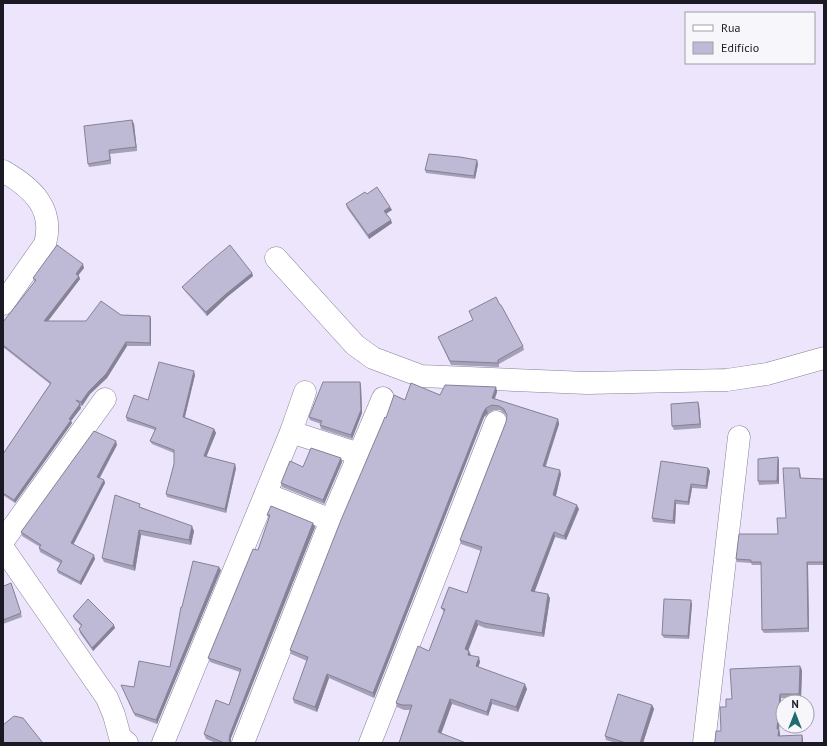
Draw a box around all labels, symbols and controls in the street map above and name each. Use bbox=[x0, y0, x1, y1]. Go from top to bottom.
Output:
legend bbox=[685, 12, 815, 64]
text: Rua bbox=[721, 20, 740, 35]
text: Edifício bbox=[721, 40, 759, 55]
north arrow bbox=[775, 694, 815, 734]
text: N bbox=[791, 697, 799, 711]

